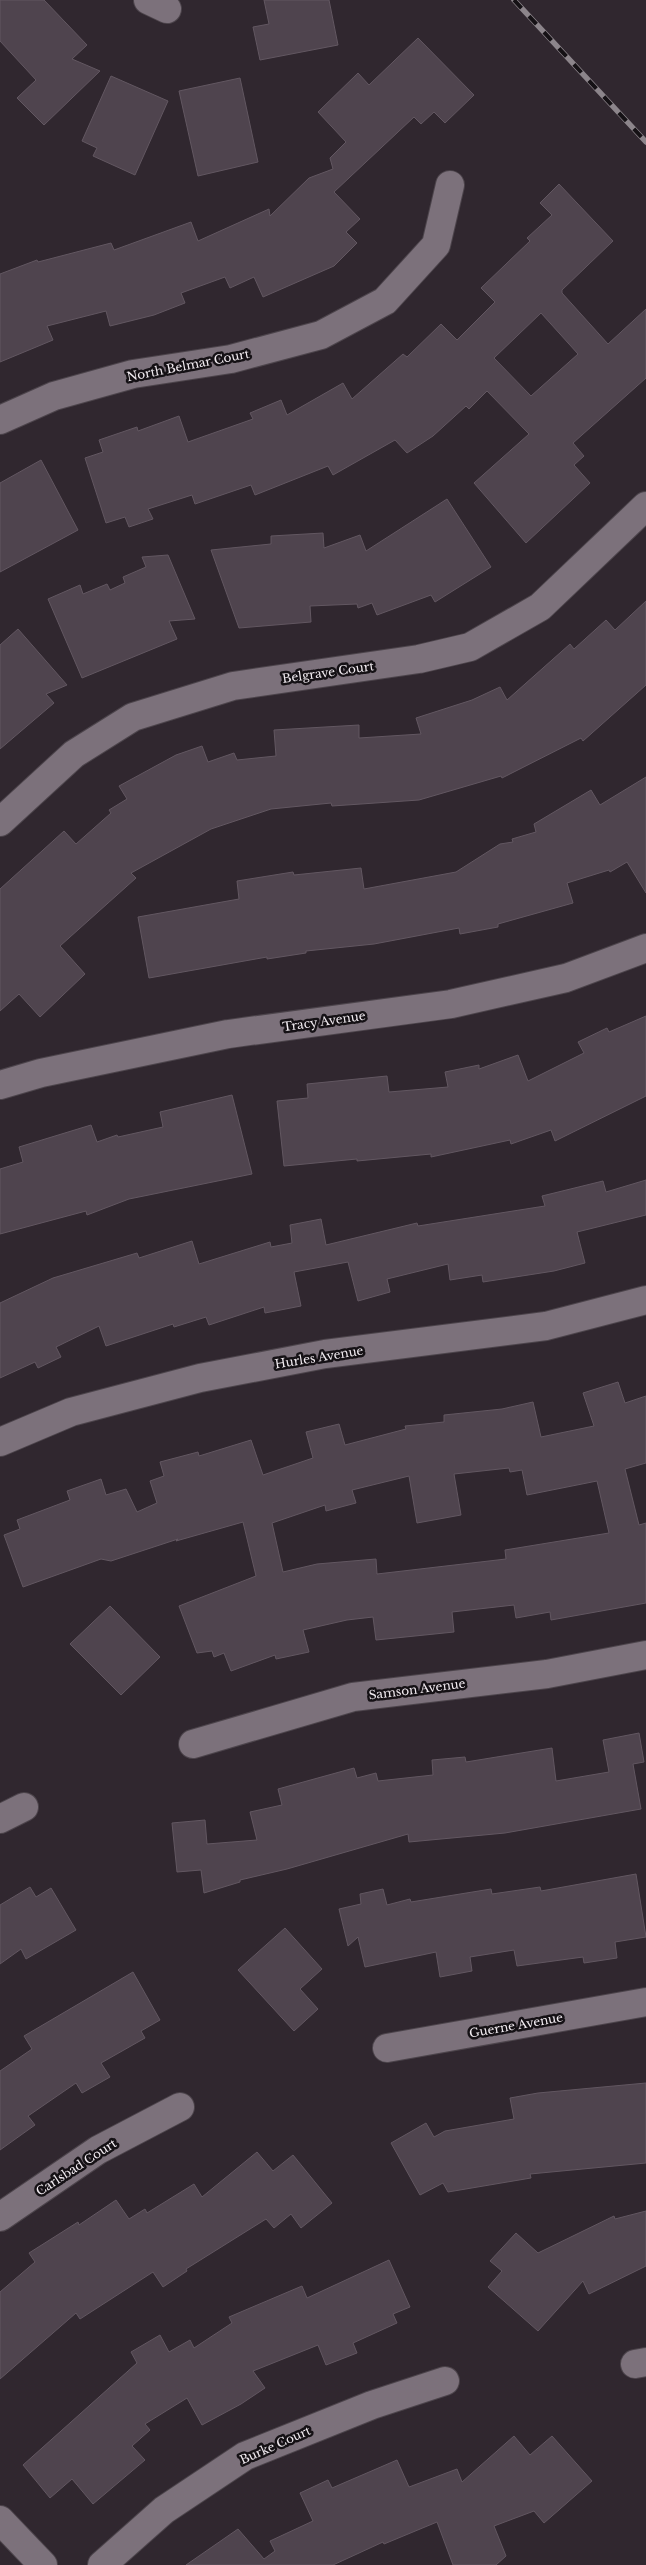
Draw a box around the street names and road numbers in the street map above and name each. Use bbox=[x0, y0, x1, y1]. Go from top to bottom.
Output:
street label: North Belmar Court bbox=[126, 346, 251, 384]
street label: Belgrave Court bbox=[281, 658, 375, 686]
street label: Tracy Avenue bbox=[282, 1008, 367, 1034]
street label: Hurles Avenue bbox=[274, 1343, 364, 1371]
street label: Samson Avenue bbox=[368, 1676, 466, 1702]
street label: Guerne Avenue bbox=[468, 2009, 564, 2041]
street label: Carlsbad Court bbox=[33, 2135, 120, 2199]
street label: Burke Court bbox=[237, 2423, 313, 2467]

